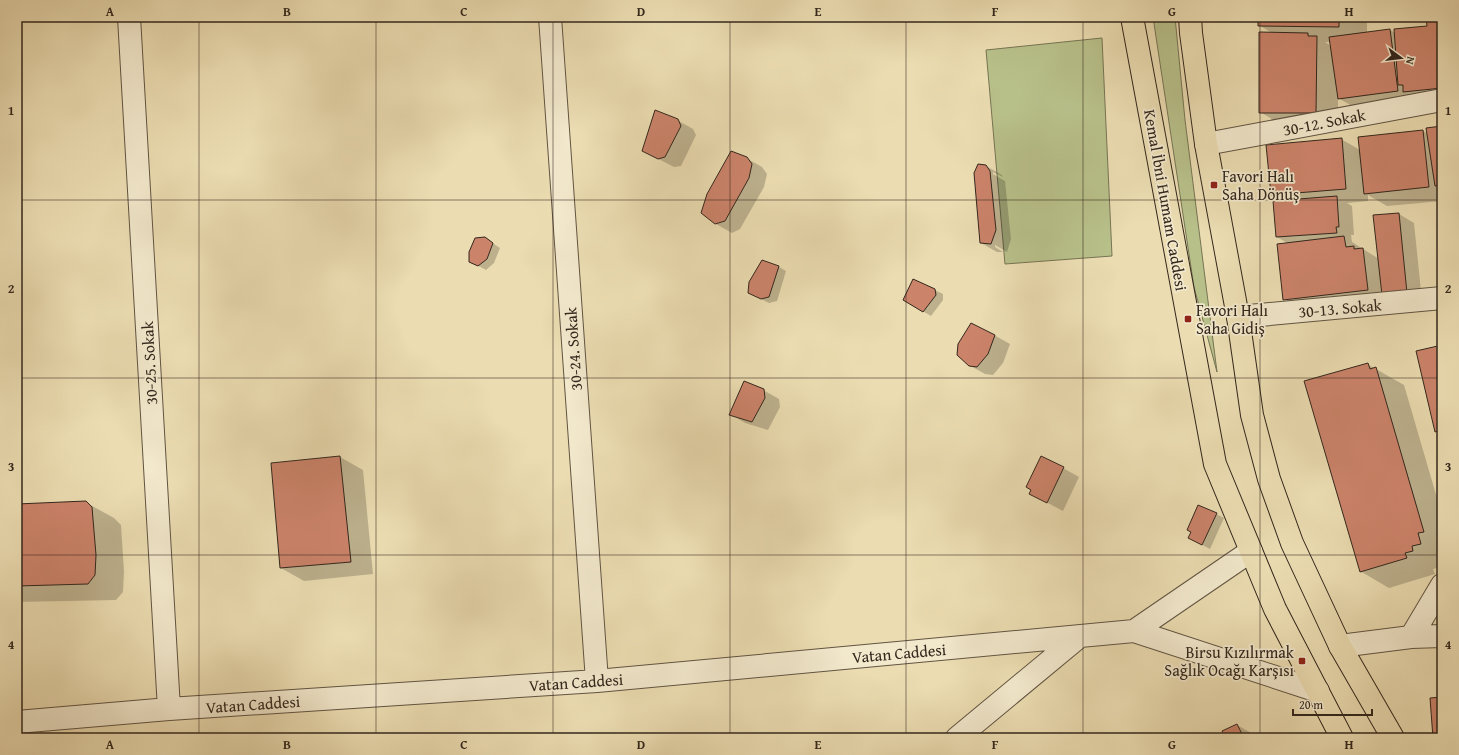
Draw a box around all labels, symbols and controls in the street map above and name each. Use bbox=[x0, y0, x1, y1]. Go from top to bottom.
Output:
text: A bbox=[106, 2, 115, 21]
text: B bbox=[283, 2, 291, 21]
text: C bbox=[460, 2, 468, 21]
text: D bbox=[637, 2, 645, 21]
text: E bbox=[815, 2, 822, 21]
text: F bbox=[992, 2, 999, 21]
text: G bbox=[1168, 2, 1176, 21]
text: H bbox=[1344, 2, 1354, 21]
north arrow bbox=[1381, 38, 1421, 78]
text: N bbox=[1402, 55, 1419, 67]
text: 1 bbox=[8, 101, 14, 120]
text: 1 bbox=[1445, 101, 1451, 120]
street label: 30-12. Sokak bbox=[1281, 102, 1368, 142]
street label: Kemal İbni Humam Caddesi bbox=[1138, 107, 1194, 293]
place label: Favori Halı Saha Dönüş bbox=[1222, 164, 1299, 206]
marker: Favori Halı Saha Dönüş bbox=[1209, 180, 1219, 190]
text: 2 bbox=[8, 279, 15, 298]
text: 2 bbox=[1445, 279, 1452, 298]
street label: 30-13. Sokak bbox=[1297, 292, 1384, 324]
place label: Favori Halı Saha Gidiş bbox=[1196, 298, 1269, 340]
street label: 30-24. Sokak bbox=[558, 306, 588, 391]
marker: Favori Halı Saha Gidiş bbox=[1183, 314, 1193, 324]
street label: 30-25. Sokak bbox=[135, 320, 163, 405]
text: 3 bbox=[8, 457, 14, 476]
text: 3 bbox=[1445, 457, 1451, 476]
text: 4 bbox=[8, 635, 15, 654]
text: 4 bbox=[1445, 635, 1452, 654]
street label: Vatan Caddesi bbox=[851, 637, 948, 669]
place label: Birsu Kızılırmak Sağlık Ocağı Karşısı bbox=[1164, 640, 1295, 682]
marker: Birsu Kızılırmak Sağlık Ocağı Karşısı bbox=[1297, 656, 1307, 666]
street label: Vatan Caddesi bbox=[528, 667, 624, 697]
street label: Vatan Caddesi bbox=[205, 689, 301, 719]
scale bar bbox=[1293, 691, 1372, 717]
text: 20 m bbox=[1299, 696, 1323, 713]
text: A bbox=[106, 735, 115, 754]
text: B bbox=[283, 735, 291, 754]
text: C bbox=[460, 735, 468, 754]
text: D bbox=[637, 735, 645, 754]
text: E bbox=[815, 735, 822, 754]
text: F bbox=[992, 735, 999, 754]
text: G bbox=[1168, 735, 1176, 754]
text: H bbox=[1344, 735, 1354, 754]

